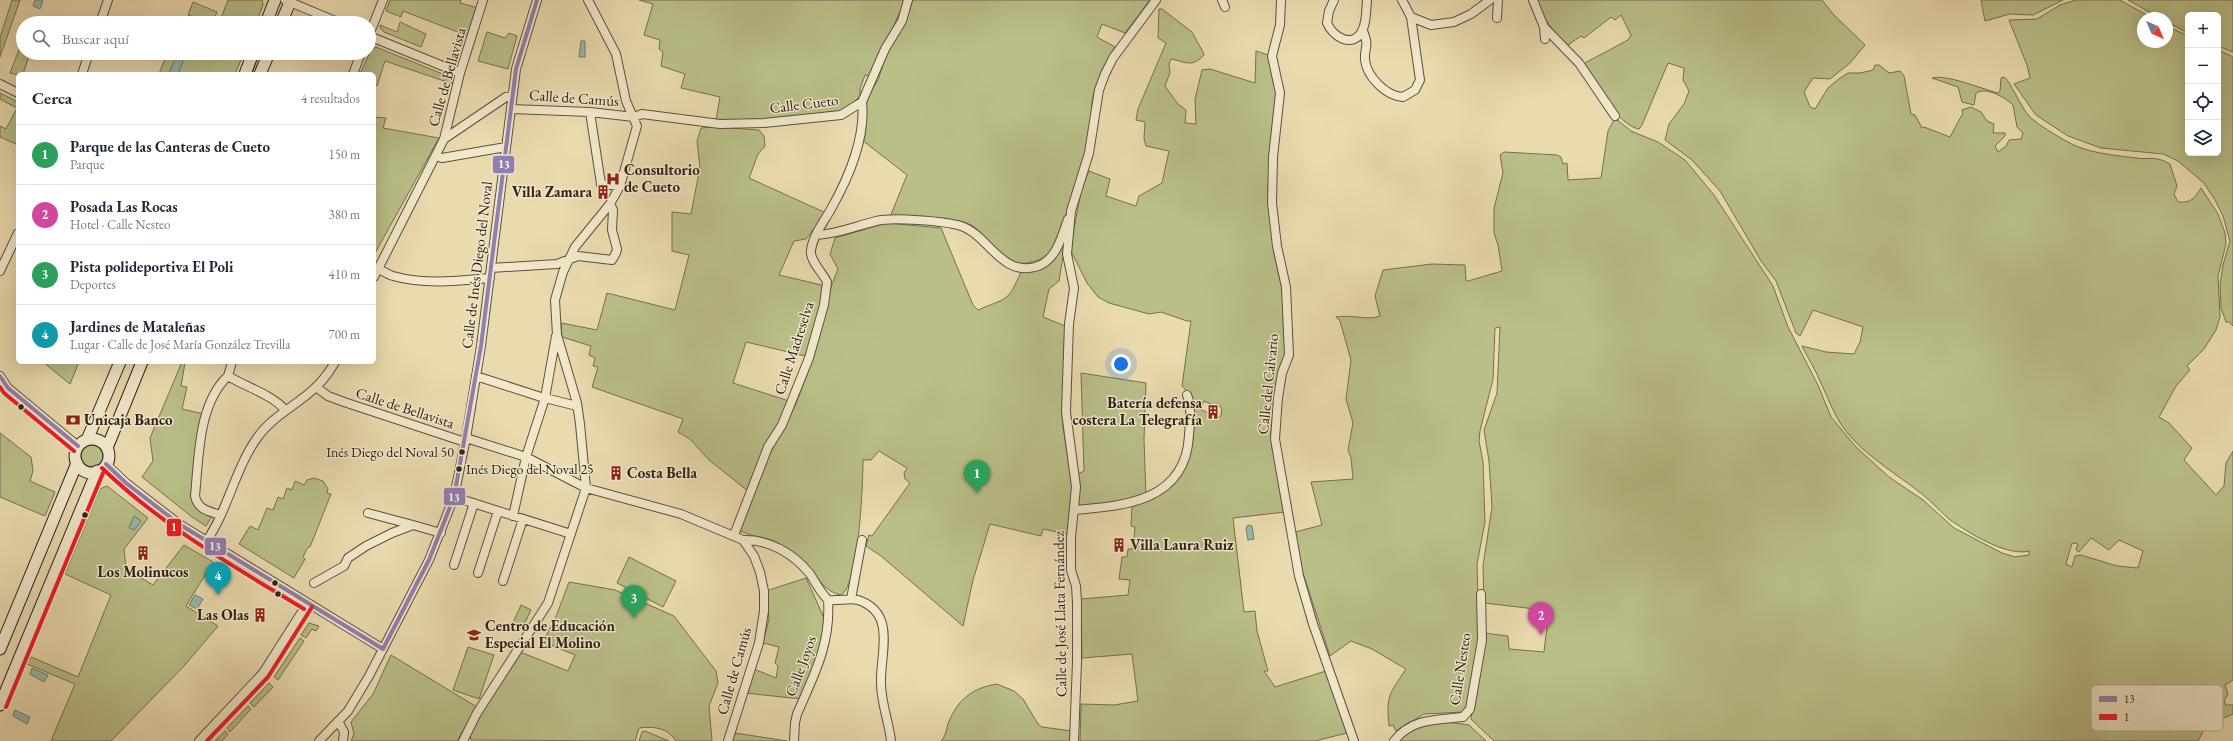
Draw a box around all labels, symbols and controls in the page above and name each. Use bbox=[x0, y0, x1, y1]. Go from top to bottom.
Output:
north arrow bbox=[2137, 12, 2173, 48]
map controls bbox=[2185, 12, 2221, 156]
button: + bbox=[2185, 12, 2221, 48]
search box bbox=[16, 16, 376, 60]
street label: Calle de Bellavista bbox=[423, 25, 470, 129]
icon: search bbox=[30, 27, 52, 49]
text: Buscar aquí bbox=[62, 29, 129, 48]
button: − bbox=[2185, 48, 2221, 84]
button: locate bbox=[2185, 84, 2221, 120]
street label: Calle de Camús bbox=[528, 85, 620, 110]
text: Cerca bbox=[32, 87, 72, 109]
text: 4 resultados bbox=[301, 90, 360, 107]
street label: Calle Cueto bbox=[768, 90, 839, 117]
button: layers bbox=[2185, 120, 2221, 156]
text: Parque de las Canteras de Cueto bbox=[70, 137, 270, 156]
text: 1 bbox=[42, 146, 48, 163]
text: 150 m bbox=[329, 146, 360, 163]
line badge: 13 bbox=[492, 155, 515, 174]
text: Parque bbox=[70, 156, 105, 173]
text: 13 bbox=[498, 157, 510, 171]
place label: Consultorio de Cueto bbox=[624, 160, 700, 196]
hospital icon: Consultorio de Cueto bbox=[605, 171, 621, 187]
street label: Calle de Inés Diego del Noval bbox=[457, 180, 496, 350]
place label: Villa Zamara bbox=[512, 182, 592, 201]
building icon: Villa Zamara bbox=[595, 184, 611, 200]
text: Posada Las Rocas bbox=[70, 197, 178, 216]
text: 2 bbox=[42, 206, 48, 223]
text: 380 m bbox=[329, 206, 360, 223]
text: Hotel · Calle Nesteo bbox=[70, 216, 170, 233]
text: Pista polideportiva El Poli bbox=[70, 257, 234, 276]
text: 3 bbox=[42, 266, 48, 283]
text: 410 m bbox=[329, 266, 360, 283]
text: Deportes bbox=[70, 276, 116, 293]
street label: Calle Madreselva bbox=[770, 299, 818, 397]
text: Jardines de Mataleñas bbox=[70, 317, 205, 336]
text: 4 bbox=[42, 326, 48, 343]
text: 700 m bbox=[329, 326, 360, 343]
street label: Calle del Calvario bbox=[1253, 333, 1282, 435]
text: Lugar · Calle de José María González Trevilla bbox=[70, 336, 290, 353]
your location bbox=[1111, 354, 1131, 374]
street label: Calle de Bellavista bbox=[353, 383, 457, 432]
place label: Batería defensa costera La Telegrafía bbox=[1073, 393, 1202, 429]
unlabelled marker bbox=[16, 402, 26, 412]
building icon: Batería defensa costera La Telegrafía bbox=[1205, 404, 1221, 420]
place label: Unicaja Banco bbox=[84, 410, 173, 429]
bank icon: Unicaja Banco bbox=[65, 412, 81, 428]
place label: Inés Diego del Noval 50 bbox=[326, 443, 454, 461]
marker: Inés Diego del Noval 50 bbox=[457, 447, 467, 457]
place label: Inés Diego del Noval 25 bbox=[466, 460, 594, 478]
pin: 1 bbox=[964, 460, 990, 493]
place label: Costa Bella bbox=[627, 463, 698, 482]
marker: Inés Diego del Noval 25 bbox=[454, 464, 464, 474]
building icon: Costa Bella bbox=[608, 465, 624, 481]
line badge: 13 bbox=[443, 487, 466, 506]
text: 13 bbox=[448, 490, 460, 504]
unlabelled marker bbox=[80, 510, 90, 520]
line badge: 1 bbox=[166, 518, 182, 537]
text: 1 bbox=[171, 520, 177, 534]
street label: Calle de José Llata Fernández bbox=[1049, 530, 1070, 697]
place label: Villa Laura Ruiz bbox=[1130, 535, 1234, 554]
line badge: 13 bbox=[204, 537, 227, 556]
building icon: Villa Laura Ruiz bbox=[1111, 537, 1127, 553]
text: 13 bbox=[209, 539, 221, 553]
building icon: Los Molinucos bbox=[135, 545, 151, 561]
place label: Los Molinucos bbox=[98, 562, 188, 581]
pin: 4 bbox=[205, 562, 231, 595]
unlabelled marker bbox=[270, 578, 280, 588]
pin: 3 bbox=[621, 585, 647, 618]
unlabelled marker bbox=[273, 589, 283, 599]
pin: 2 bbox=[1528, 602, 1554, 635]
place label: Las Olas bbox=[197, 605, 249, 624]
building icon: Las Olas bbox=[252, 607, 268, 623]
place label: Centro de Educación Especial El Molino bbox=[485, 616, 615, 652]
street label: Calle de Camús bbox=[712, 625, 755, 717]
school or university icon: Centro de Educación Especial El Molino bbox=[466, 627, 482, 643]
street label: Calle Nesteo bbox=[1444, 631, 1475, 707]
street label: Calle Joyos bbox=[781, 633, 820, 699]
legend bbox=[2091, 685, 2223, 731]
text: 13 bbox=[2124, 692, 2135, 706]
text: 1 bbox=[2124, 710, 2129, 724]

